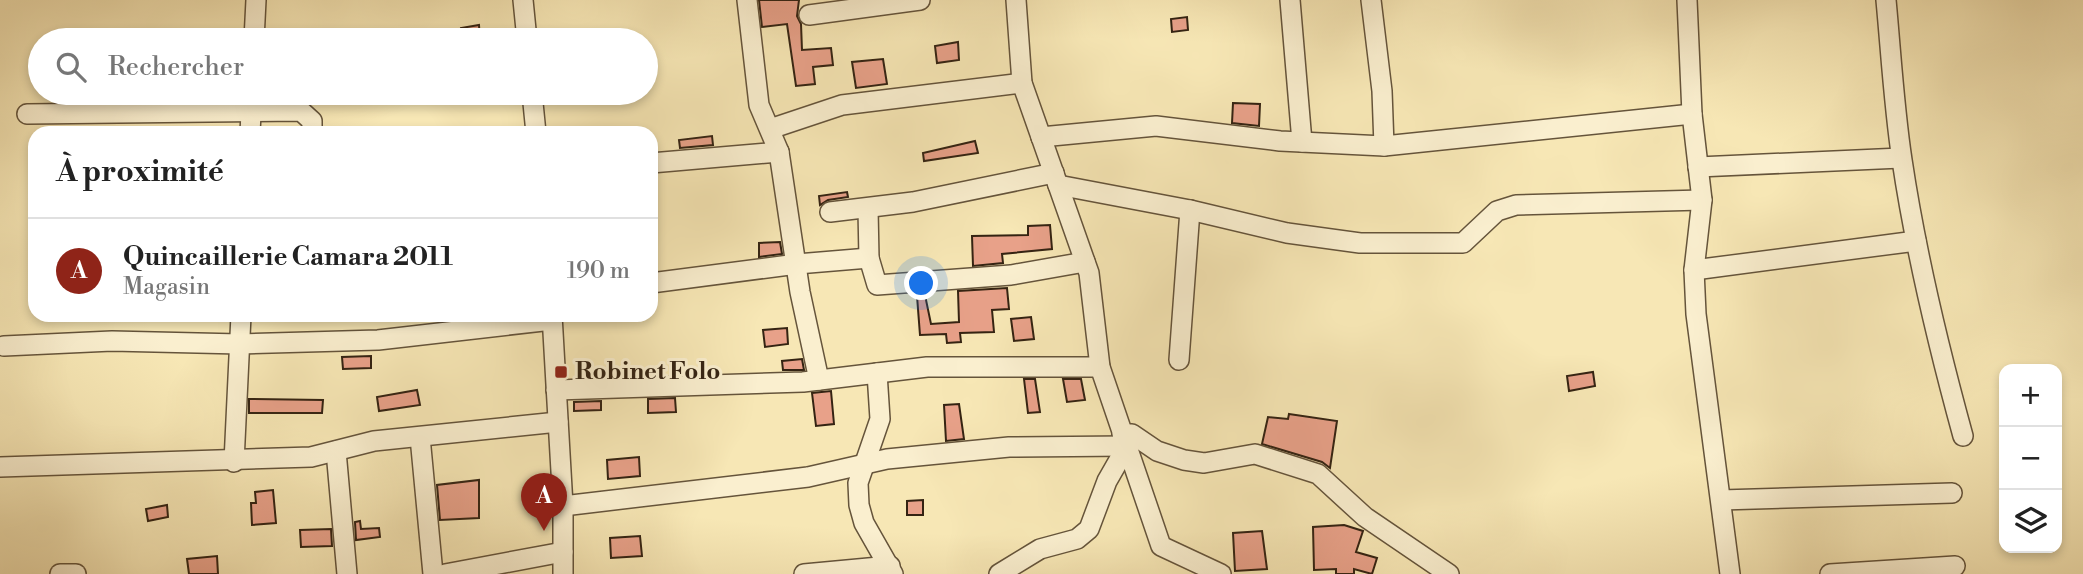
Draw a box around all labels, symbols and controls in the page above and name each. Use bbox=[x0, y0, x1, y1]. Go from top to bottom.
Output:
search box bbox=[28, 28, 658, 105]
icon: search bbox=[52, 48, 90, 86]
text: Rechercher bbox=[108, 51, 244, 83]
text: À proximité bbox=[56, 153, 224, 191]
text: Quincaillerie Camara 2011 bbox=[123, 241, 453, 273]
text: A bbox=[71, 257, 87, 285]
text: 190 m bbox=[567, 257, 630, 285]
your location bbox=[904, 266, 938, 300]
text: Magasin bbox=[123, 273, 210, 301]
place label: Robinet Folo bbox=[575, 357, 720, 387]
marker: Robinet Folo bbox=[553, 364, 569, 380]
map controls bbox=[1999, 364, 2062, 553]
button: + bbox=[1999, 364, 2062, 427]
button: − bbox=[1999, 427, 2062, 490]
pin: A bbox=[521, 473, 567, 531]
button: layers bbox=[1999, 490, 2062, 553]

